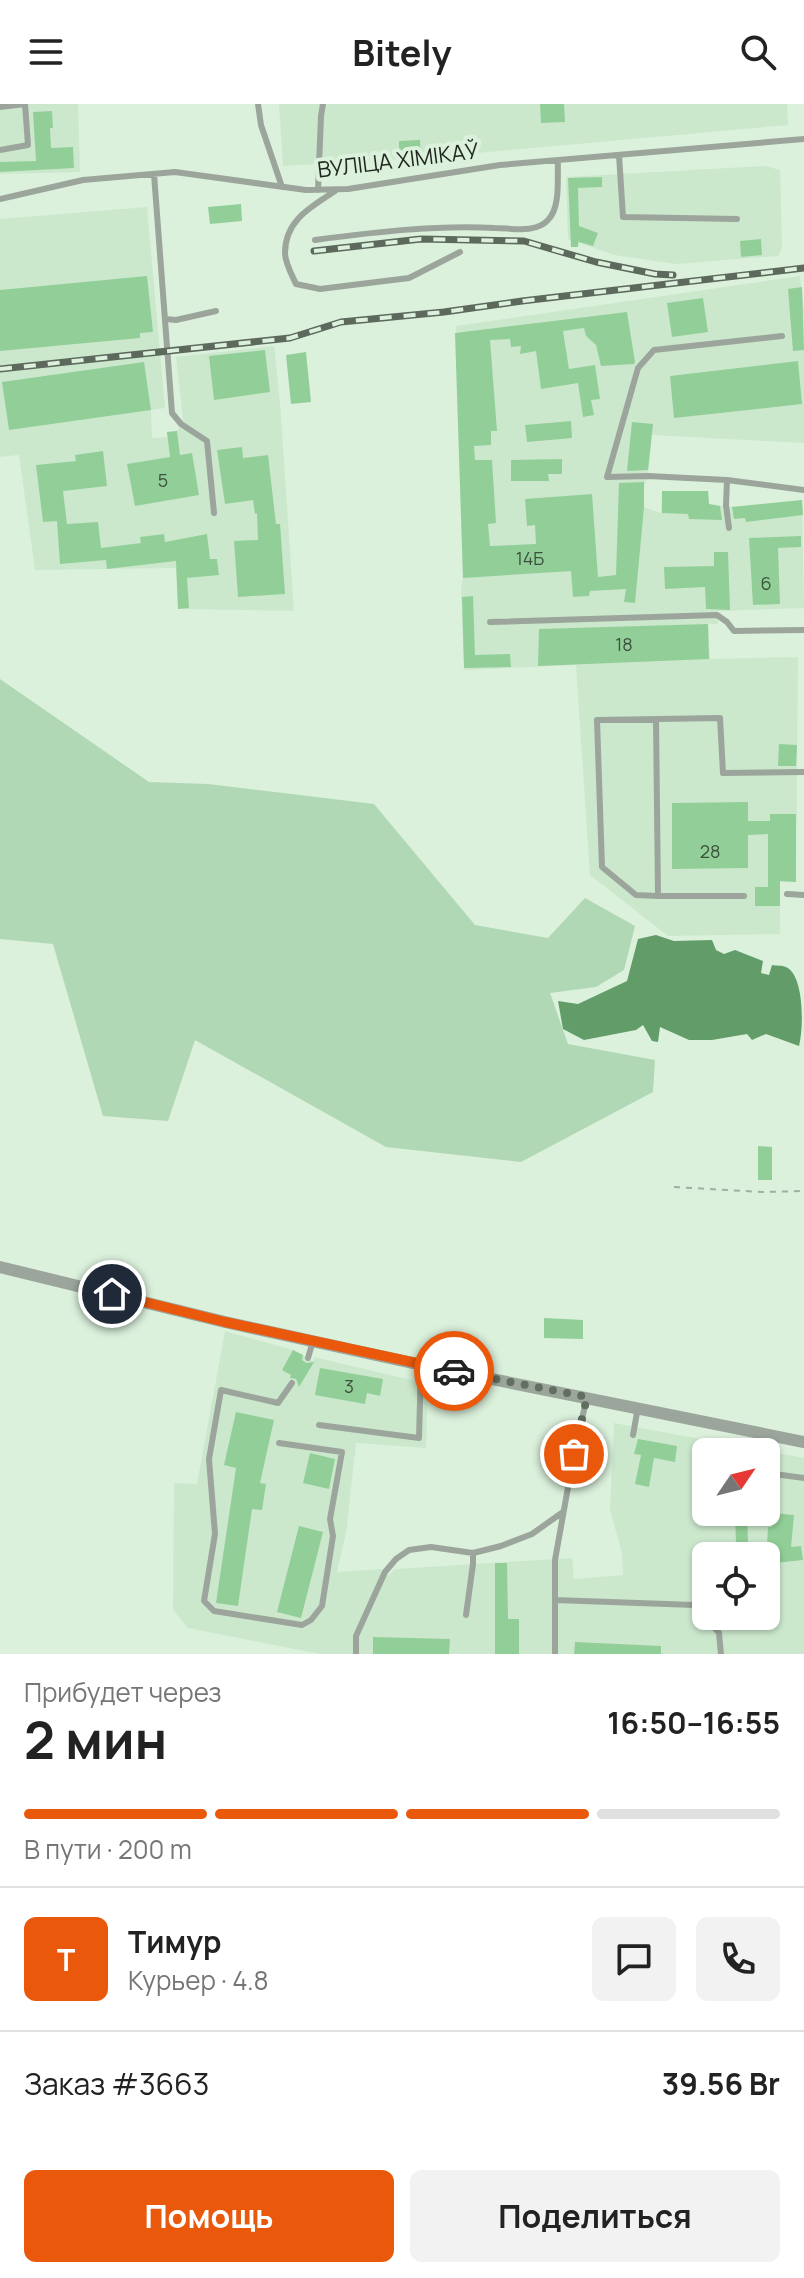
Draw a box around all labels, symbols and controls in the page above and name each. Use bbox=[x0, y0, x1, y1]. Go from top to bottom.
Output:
text: Bitely bbox=[352, 28, 452, 77]
icon: menu bbox=[24, 30, 68, 74]
icon: search bbox=[736, 30, 780, 74]
street label: ВУЛІЦА ХІМІКАЎ bbox=[316, 135, 481, 185]
house number: 5 bbox=[158, 468, 168, 492]
house number: 14Б bbox=[516, 546, 544, 570]
house number: 6 bbox=[760, 571, 772, 595]
house number: 18 bbox=[615, 632, 633, 656]
house number: 28 bbox=[700, 839, 720, 863]
pin bbox=[78, 1260, 146, 1328]
icon: home bbox=[90, 1272, 134, 1316]
courier bbox=[414, 1331, 494, 1411]
icon: car bbox=[432, 1349, 476, 1393]
house number: 3 bbox=[344, 1374, 354, 1398]
pin bbox=[540, 1420, 608, 1488]
icon: bag bbox=[552, 1432, 596, 1476]
north arrow bbox=[692, 1438, 780, 1526]
map controls bbox=[692, 1438, 780, 1630]
button: locate bbox=[692, 1542, 780, 1630]
text: Прибудет через bbox=[24, 1674, 222, 1710]
text: 16:50–16:55 bbox=[607, 1702, 780, 1743]
text: 2 мин bbox=[24, 1704, 167, 1775]
text: В пути · 200 m bbox=[24, 1831, 192, 1867]
button: chat bbox=[592, 1917, 676, 2001]
button: phone bbox=[696, 1917, 780, 2001]
text: Тимур bbox=[128, 1921, 221, 1962]
text: Т bbox=[57, 1939, 75, 1980]
text: Курьер · 4.8 bbox=[128, 1962, 269, 1998]
text: Заказ #3663 bbox=[24, 2063, 209, 2104]
text: 39.56 Br bbox=[662, 2063, 780, 2104]
button: Помощь bbox=[24, 2170, 394, 2262]
button: Поделиться bbox=[410, 2170, 780, 2262]

